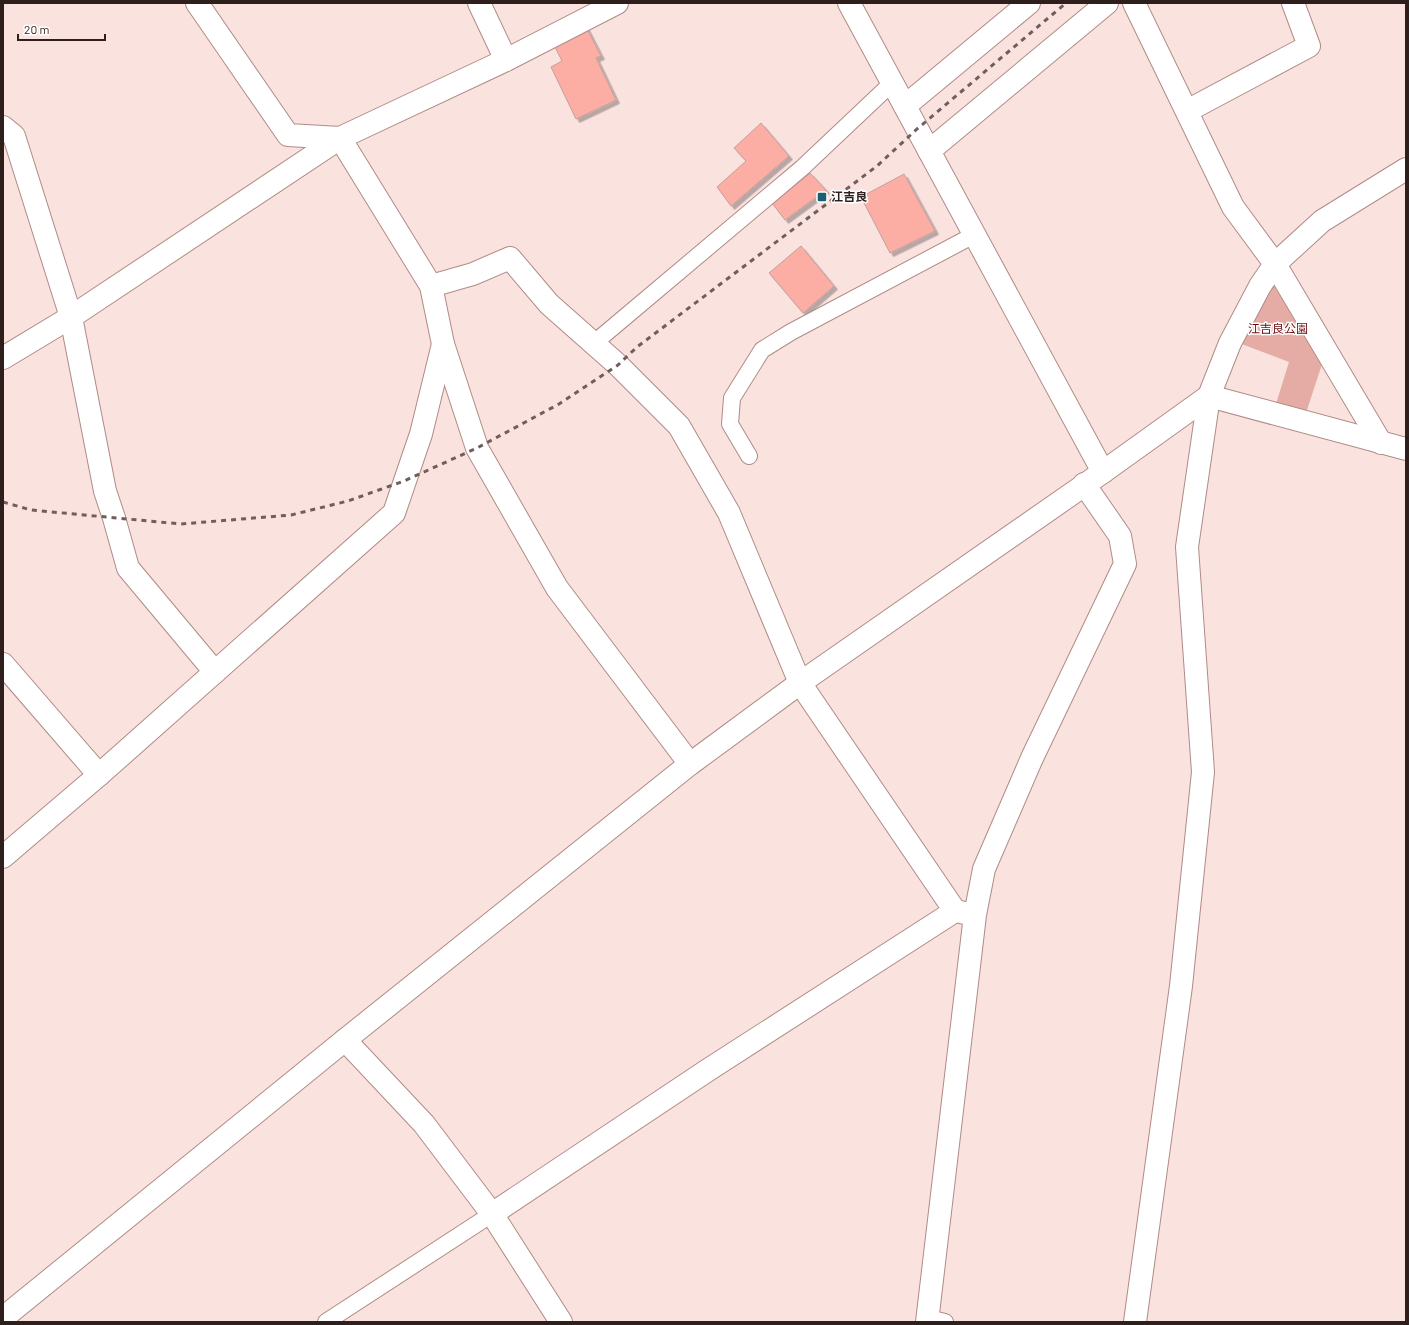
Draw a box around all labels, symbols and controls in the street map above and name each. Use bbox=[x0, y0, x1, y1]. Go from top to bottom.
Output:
scale bar bbox=[18, 16, 105, 42]
text: 20 m bbox=[24, 22, 50, 36]
place label: 江吉良 bbox=[831, 189, 867, 203]
marker: 江吉良 bbox=[816, 191, 828, 203]
park label: 江吉良公園 bbox=[1248, 321, 1308, 335]

